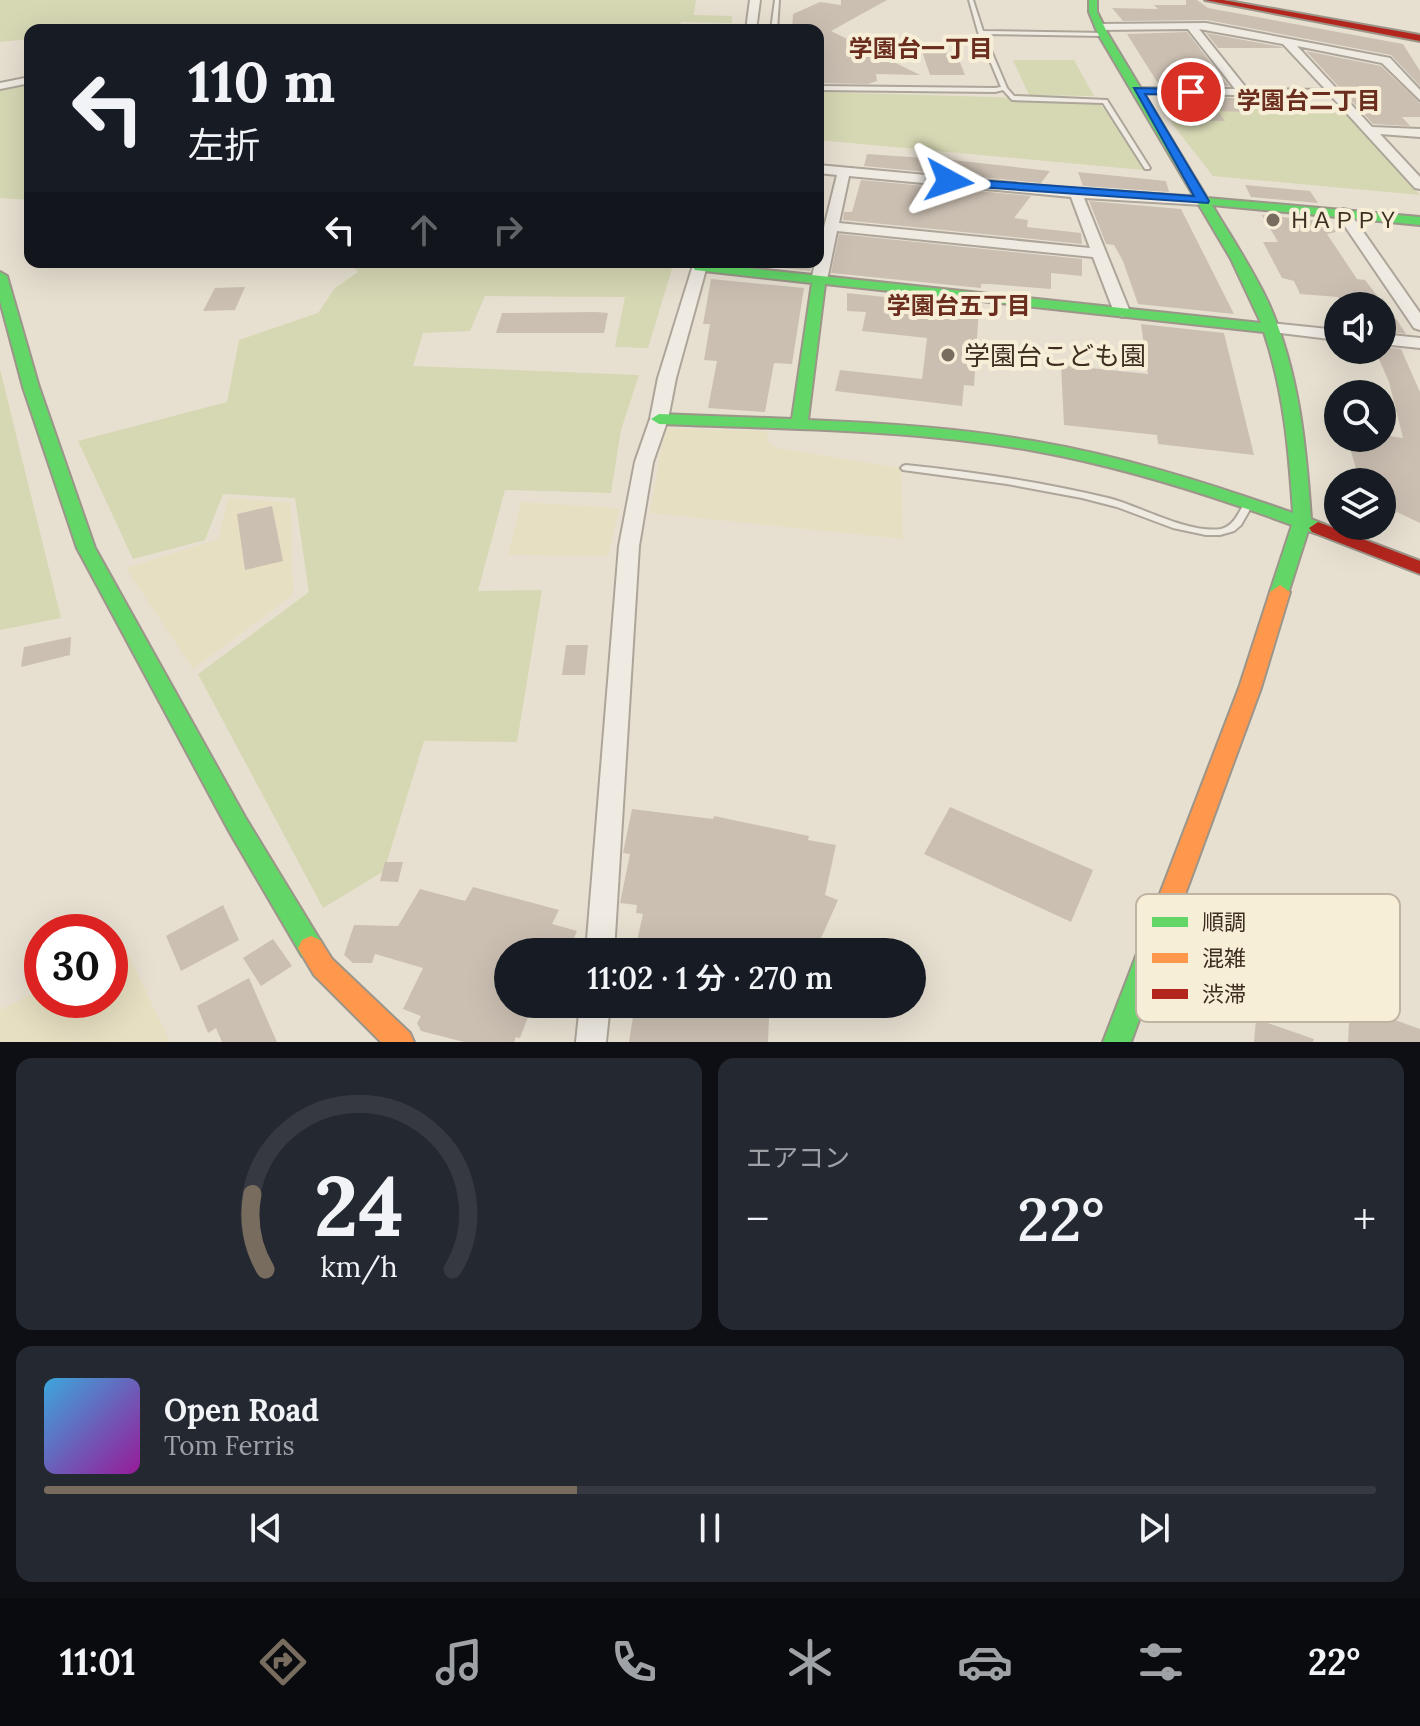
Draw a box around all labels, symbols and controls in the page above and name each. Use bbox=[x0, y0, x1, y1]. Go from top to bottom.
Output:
district label: 学園台一丁目 bbox=[849, 33, 993, 64]
text: 110 m bbox=[188, 46, 335, 117]
icon: left bbox=[56, 56, 160, 160]
pin bbox=[1157, 58, 1225, 126]
icon: arrive bbox=[1169, 70, 1213, 114]
district label: 学園台二丁目 bbox=[1237, 85, 1381, 116]
text: 左折 bbox=[188, 122, 260, 168]
position arrow bbox=[907, 139, 991, 223]
place label: ＨＡＰＰＹ bbox=[1289, 206, 1399, 234]
icon: left bbox=[318, 208, 362, 252]
icon: ahead bbox=[402, 208, 446, 252]
icon: right bbox=[486, 208, 530, 252]
marker: ＨＡＰＰＹ bbox=[1264, 211, 1282, 229]
district label: 学園台五丁目 bbox=[887, 290, 1031, 321]
map controls bbox=[1324, 292, 1396, 540]
button: sound bbox=[1324, 292, 1396, 364]
place label: 学園台こども園 bbox=[964, 339, 1146, 372]
marker: 学園台こども園 bbox=[939, 346, 957, 364]
button: search bbox=[1324, 380, 1396, 452]
button: layers bbox=[1324, 468, 1396, 540]
legend bbox=[1136, 894, 1400, 1022]
text: 順調 bbox=[1202, 908, 1246, 936]
speed limit sign: 30 bbox=[24, 914, 128, 1018]
text: 混雑 bbox=[1202, 944, 1246, 972]
text: 11:02 · 1 分 · 270 m bbox=[587, 959, 833, 997]
text: 渋滞 bbox=[1202, 980, 1246, 1008]
text: エアコン bbox=[746, 1141, 850, 1174]
text: 24 bbox=[314, 1152, 404, 1259]
text: 22° bbox=[1017, 1181, 1105, 1257]
text: − bbox=[746, 1191, 769, 1247]
text: + bbox=[1353, 1191, 1376, 1247]
text: km/h bbox=[320, 1248, 398, 1285]
text: Open Road bbox=[164, 1391, 319, 1429]
text: Tom Ferris bbox=[164, 1429, 294, 1462]
icon: previous bbox=[244, 1506, 288, 1550]
icon: pause bbox=[688, 1506, 732, 1550]
icon: next bbox=[1132, 1506, 1176, 1550]
icon: directions bbox=[255, 1634, 311, 1690]
icon: music bbox=[431, 1634, 487, 1690]
icon: phone bbox=[606, 1634, 662, 1690]
icon: climate bbox=[782, 1634, 838, 1690]
icon: car bbox=[957, 1634, 1013, 1690]
icon: filters bbox=[1133, 1634, 1189, 1690]
text: 11:01 bbox=[60, 1639, 136, 1685]
text: 22° bbox=[1308, 1639, 1360, 1685]

